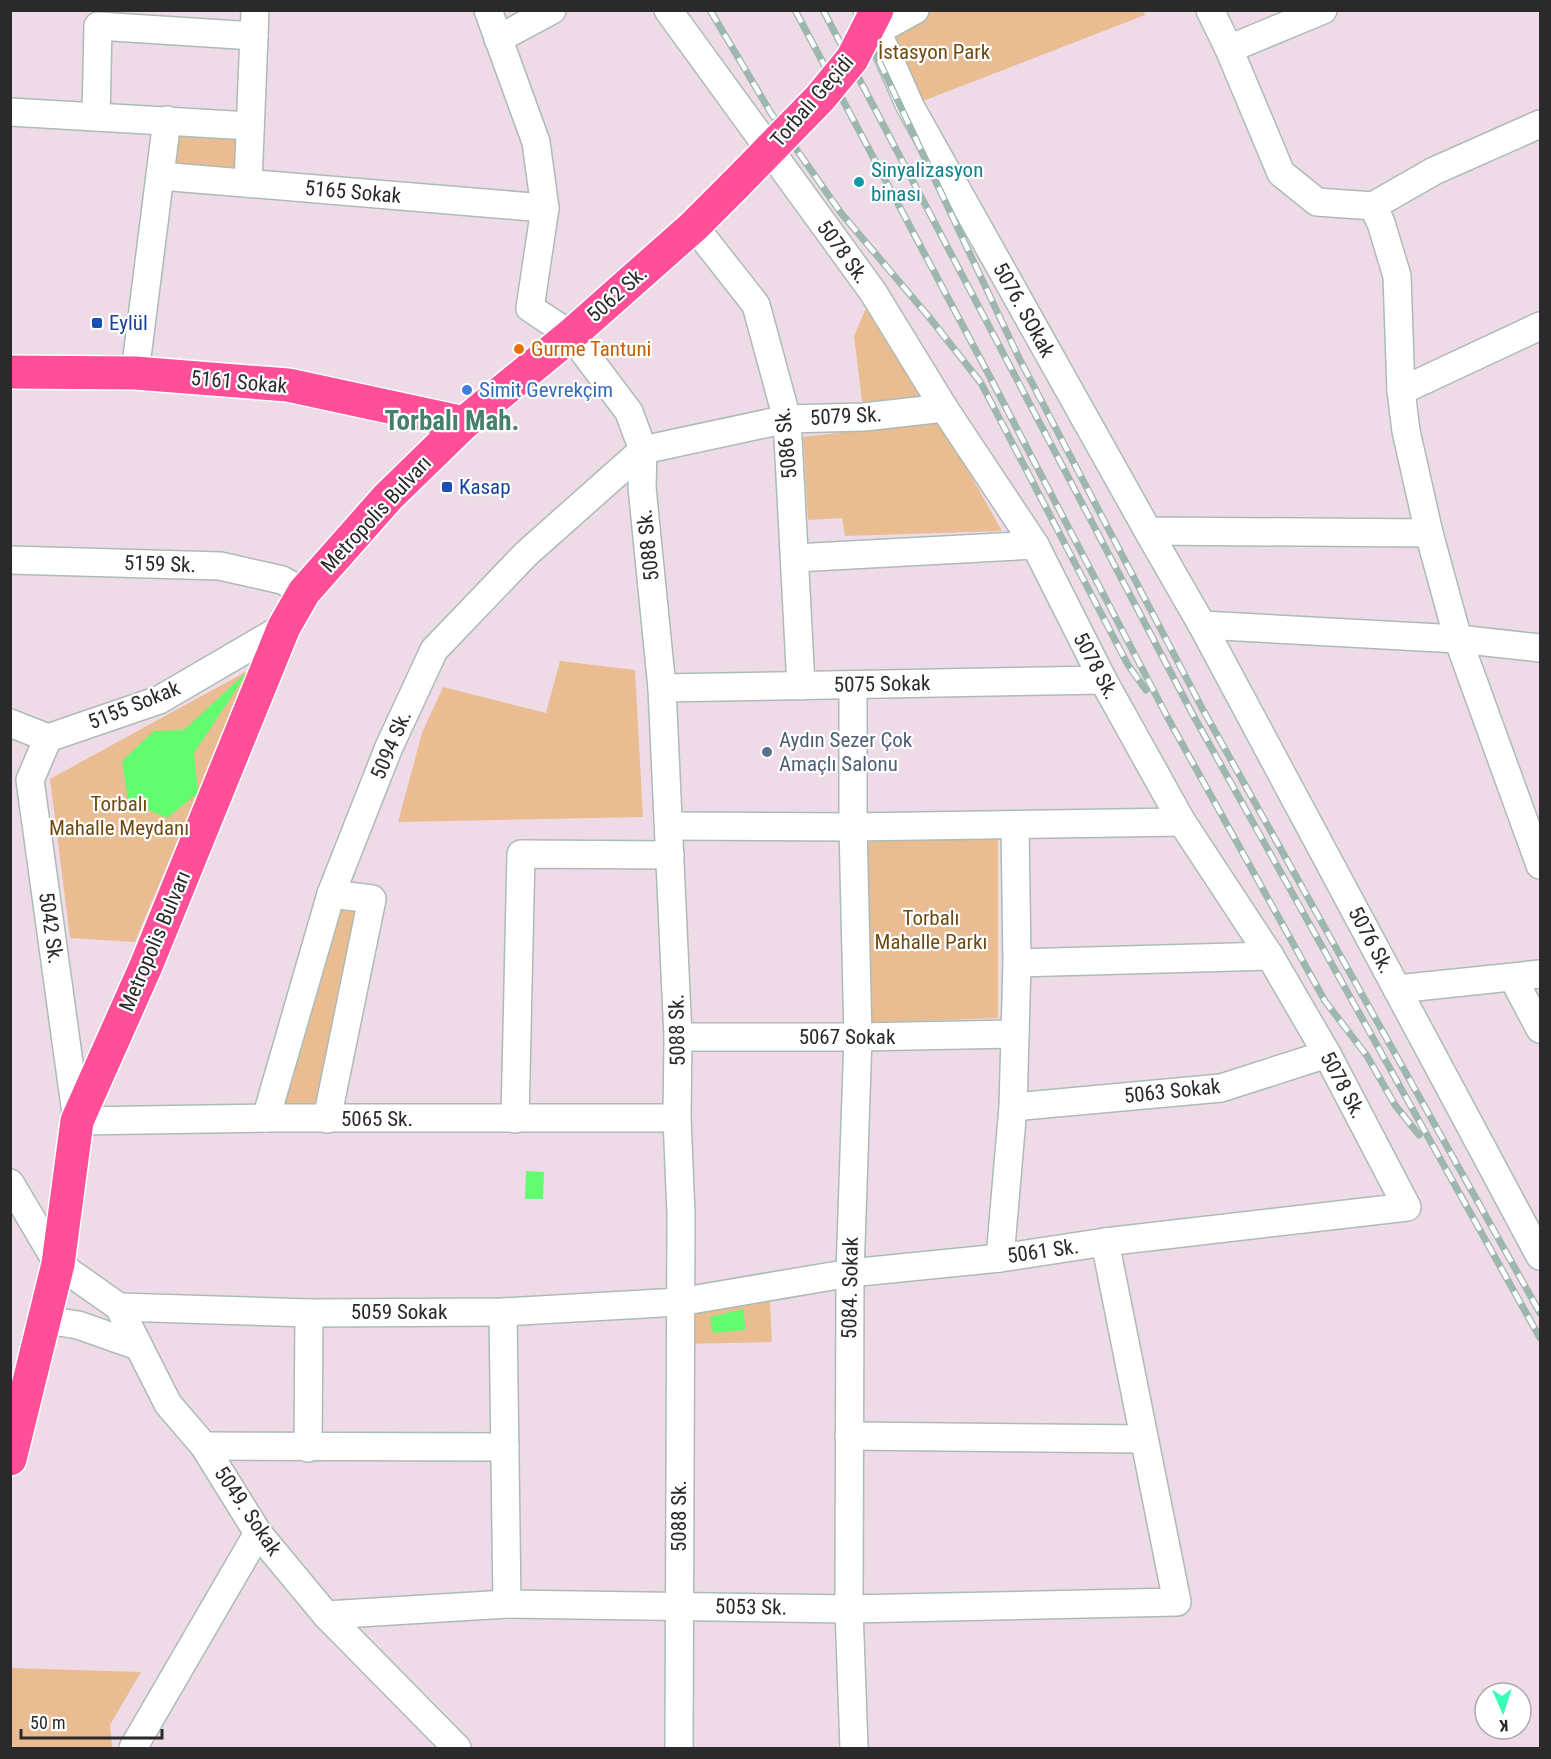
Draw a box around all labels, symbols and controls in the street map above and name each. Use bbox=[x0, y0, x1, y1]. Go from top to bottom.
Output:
park label: İstasyon Park bbox=[878, 40, 991, 64]
street label: Torbalı Geçidi bbox=[766, 50, 858, 152]
place label: Sinyalizasyon binası bbox=[871, 158, 983, 206]
marker: Sinyalizasyon binası bbox=[852, 175, 866, 189]
street label: 5165 Sokak bbox=[304, 176, 403, 208]
street label: 5078 Sk. bbox=[812, 216, 874, 288]
street label: 5076. SOkak bbox=[988, 259, 1060, 362]
street label: 5062 Sk. bbox=[582, 261, 652, 327]
place label: Eylül bbox=[109, 311, 148, 335]
marker: Eylül bbox=[90, 316, 104, 330]
place label: Gurme Tantuni bbox=[531, 337, 651, 361]
marker: Gurme Tantuni bbox=[512, 342, 526, 356]
street label: 5161 Sokak bbox=[190, 366, 289, 398]
place label: Simit Gevrekçim bbox=[479, 378, 613, 402]
marker: Simit Gevrekçim bbox=[460, 383, 474, 397]
street label: 5079 Sk. bbox=[809, 402, 883, 430]
district label: Torbalı Mah. bbox=[385, 405, 519, 437]
street label: 5086 Sk. bbox=[770, 406, 802, 480]
street label: Metropolis Bulvarı bbox=[316, 451, 436, 577]
place label: Kasap bbox=[459, 475, 511, 499]
marker: Kasap bbox=[440, 480, 454, 494]
street label: 5088 Sk. bbox=[632, 508, 664, 582]
street label: 5159 Sk. bbox=[124, 551, 196, 577]
street label: 5078 Sk. bbox=[1068, 628, 1124, 704]
street label: 5075 Sokak bbox=[833, 671, 931, 697]
street label: 5155 Sokak bbox=[85, 676, 184, 734]
street label: 5094 Sk. bbox=[366, 707, 416, 783]
place label: Aydın Sezer Çok Amaçlı Salonu bbox=[779, 728, 913, 776]
marker: Aydın Sezer Çok Amaçlı Salonu bbox=[760, 745, 774, 759]
park label: Torbalı Mahalle Meydanı bbox=[49, 792, 189, 840]
street label: Metropolis Bulvarı bbox=[115, 867, 195, 1015]
street label: 5042 Sk. bbox=[34, 891, 68, 965]
street label: 5076 Sk. bbox=[1343, 902, 1399, 978]
park label: Torbalı Mahalle Parkı bbox=[875, 906, 987, 954]
street label: 5088 Sk. bbox=[664, 994, 690, 1066]
street label: 5067 Sokak bbox=[799, 1025, 896, 1049]
street label: 5078 Sk. bbox=[1315, 1047, 1371, 1123]
street label: 5063 Sokak bbox=[1123, 1074, 1222, 1108]
street label: 5065 Sk. bbox=[341, 1107, 413, 1131]
street label: 5061 Sk. bbox=[1006, 1234, 1080, 1268]
street label: 5084. Sokak bbox=[837, 1236, 863, 1339]
street label: 5059 Sokak bbox=[351, 1300, 448, 1324]
street label: 5049. Sokak bbox=[209, 1462, 287, 1561]
street label: 5088 Sk. bbox=[667, 1480, 691, 1552]
street label: 5053 Sk. bbox=[715, 1594, 787, 1620]
north arrow bbox=[1473, 1681, 1533, 1741]
scale bar bbox=[21, 1702, 162, 1740]
text: 50 m bbox=[30, 1712, 65, 1733]
text: K bbox=[1499, 1716, 1509, 1735]

